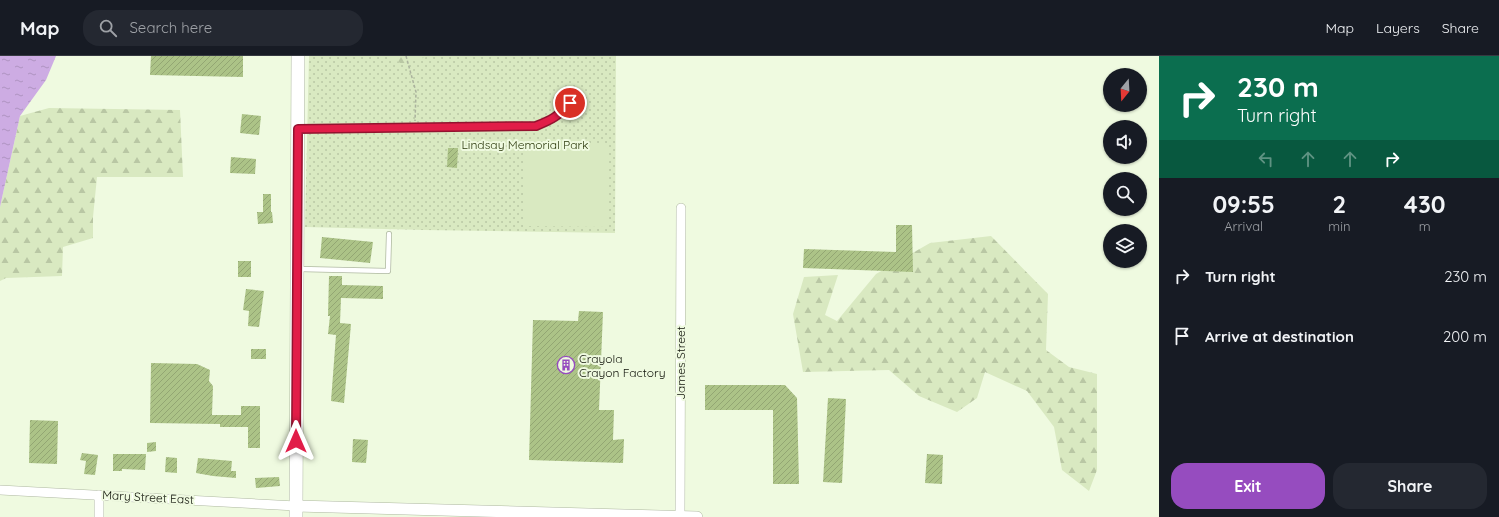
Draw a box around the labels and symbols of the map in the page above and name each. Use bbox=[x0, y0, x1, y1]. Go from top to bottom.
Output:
north arrow bbox=[1103, 68, 1147, 112]
pin bbox=[553, 86, 587, 120]
park label: Lindsay Memorial Park bbox=[461, 137, 589, 152]
street label: James Street bbox=[673, 326, 688, 400]
place label: Crayola Crayon Factory bbox=[579, 351, 666, 380]
building icon: Crayola Crayon Factory bbox=[556, 355, 576, 375]
position arrow bbox=[275, 420, 317, 462]
street label: Mary Street East bbox=[102, 487, 194, 507]

